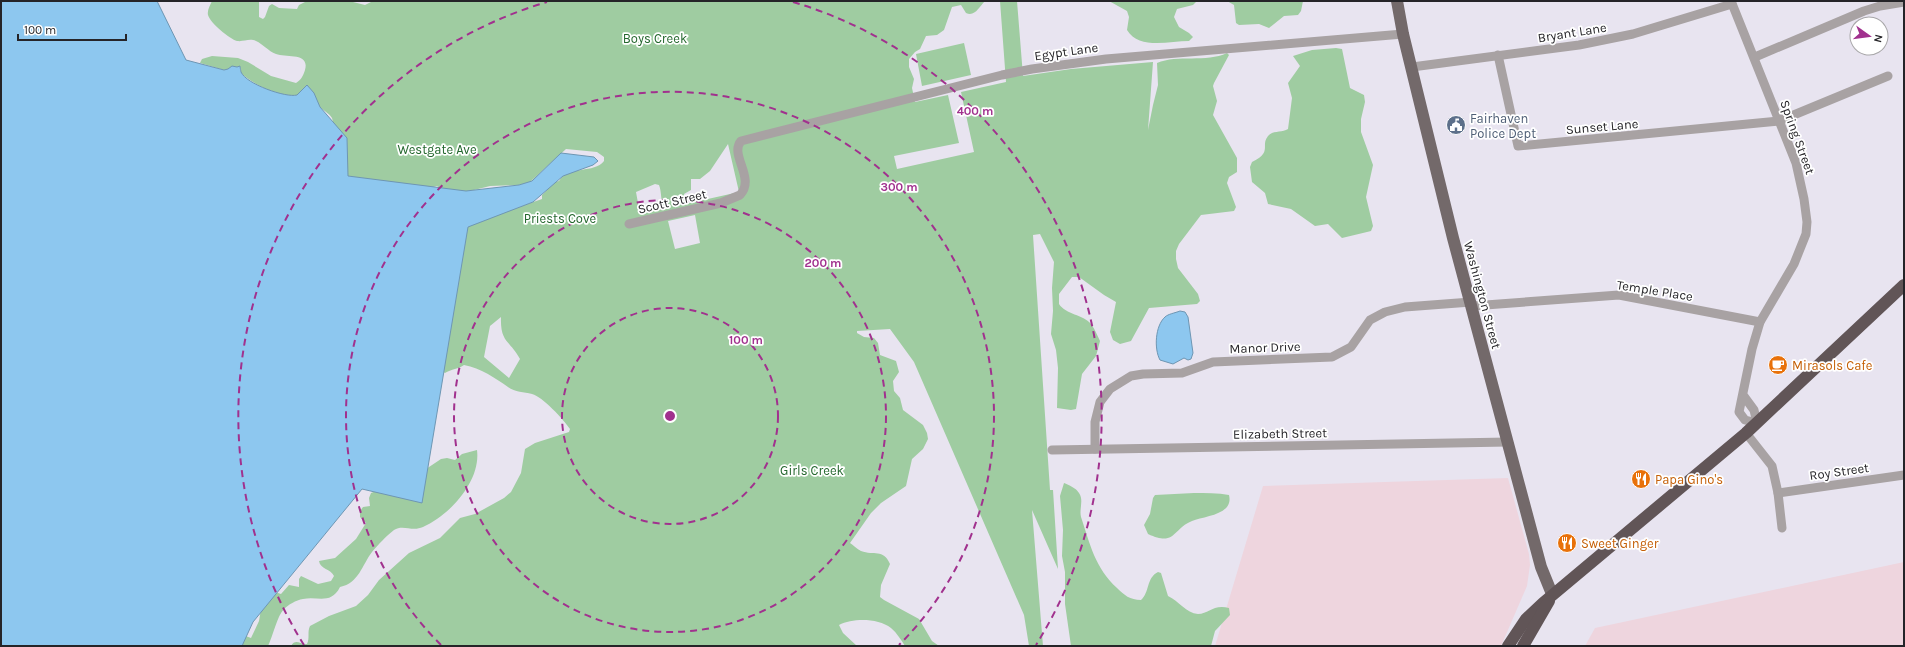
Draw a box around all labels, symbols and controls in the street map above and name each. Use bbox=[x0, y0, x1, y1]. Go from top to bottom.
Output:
scale bar bbox=[18, 16, 126, 42]
north arrow bbox=[1849, 16, 1889, 56]
street label: Bryant Lane bbox=[1537, 20, 1608, 45]
text: 100 m bbox=[24, 23, 56, 37]
park label: Boys Creek bbox=[623, 31, 687, 46]
text: N bbox=[1871, 33, 1885, 44]
street label: Egypt Lane bbox=[1033, 40, 1099, 63]
street label: Spring Street bbox=[1777, 98, 1818, 176]
text: 400 m bbox=[957, 104, 993, 118]
place label: Fairhaven Police Dept bbox=[1470, 111, 1536, 141]
public building icon: Fairhaven Police Dept bbox=[1445, 114, 1467, 136]
street label: Sunset Lane bbox=[1565, 116, 1639, 137]
park label: Westgate Ave bbox=[397, 142, 477, 157]
text: 300 m bbox=[880, 180, 918, 194]
street label: Scott Street bbox=[636, 186, 708, 217]
park label: Priests Cove bbox=[524, 211, 597, 226]
street label: Washington Street bbox=[1461, 240, 1504, 351]
text: 200 m bbox=[805, 256, 841, 270]
street label: Temple Place bbox=[1616, 277, 1694, 304]
text: 100 m bbox=[729, 333, 763, 347]
street label: Manor Drive bbox=[1229, 339, 1301, 356]
cafe icon: Mirasols Cafe bbox=[1767, 354, 1789, 376]
place label: Mirasols Cafe bbox=[1792, 358, 1873, 373]
centre of rings bbox=[663, 409, 677, 423]
street label: Elizabeth Street bbox=[1233, 425, 1327, 442]
street label: Roy Street bbox=[1808, 460, 1870, 483]
park label: Girls Creek bbox=[780, 463, 844, 478]
restaurant icon: Papa Gino's bbox=[1630, 468, 1652, 490]
place label: Papa Gino's bbox=[1655, 472, 1723, 487]
restaurant icon: Sweet Ginger bbox=[1556, 532, 1578, 554]
place label: Sweet Ginger bbox=[1581, 536, 1659, 551]

